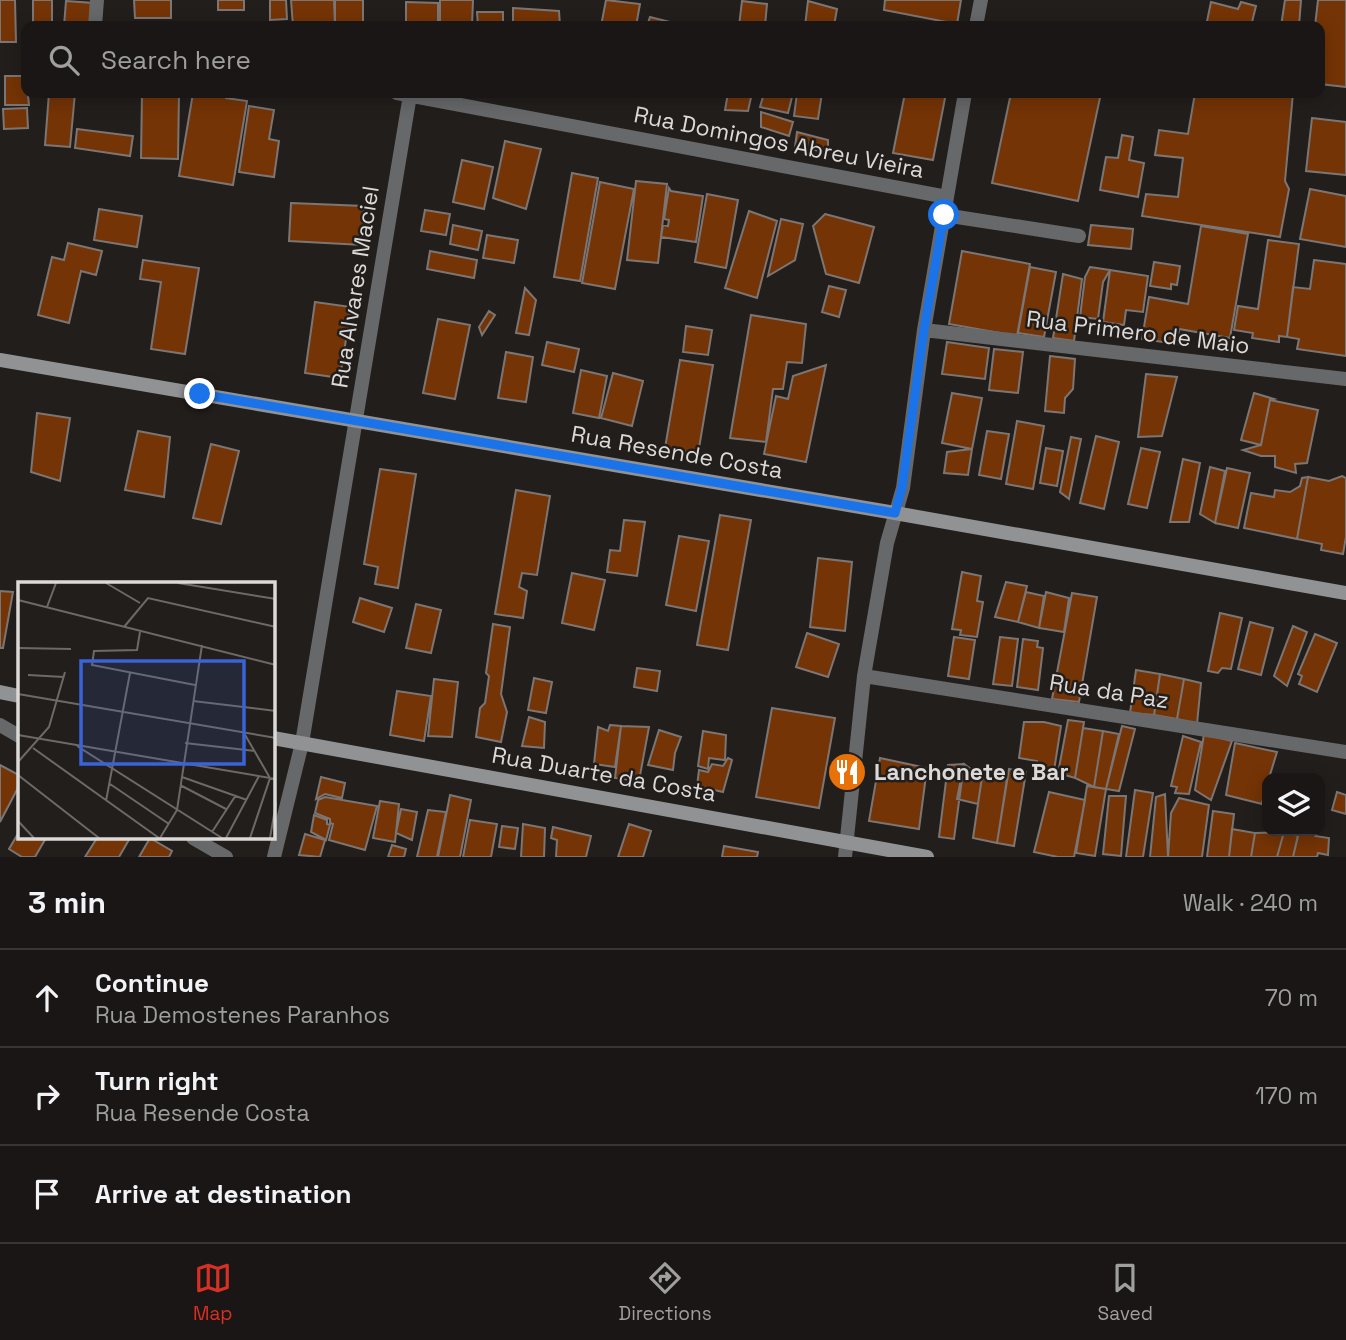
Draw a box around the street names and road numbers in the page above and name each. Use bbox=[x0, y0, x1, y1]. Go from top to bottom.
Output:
street label: Rua Domingos Abreu Vieira bbox=[631, 99, 927, 185]
street label: Rua Alvares Maciel bbox=[324, 184, 386, 390]
street label: Rua Primero de Maio bbox=[1025, 303, 1251, 361]
street label: Rua Resende Costa bbox=[569, 419, 785, 485]
street label: Rua da Paz bbox=[1047, 667, 1171, 715]
street label: Rua Duarte da Costa bbox=[490, 740, 718, 808]

